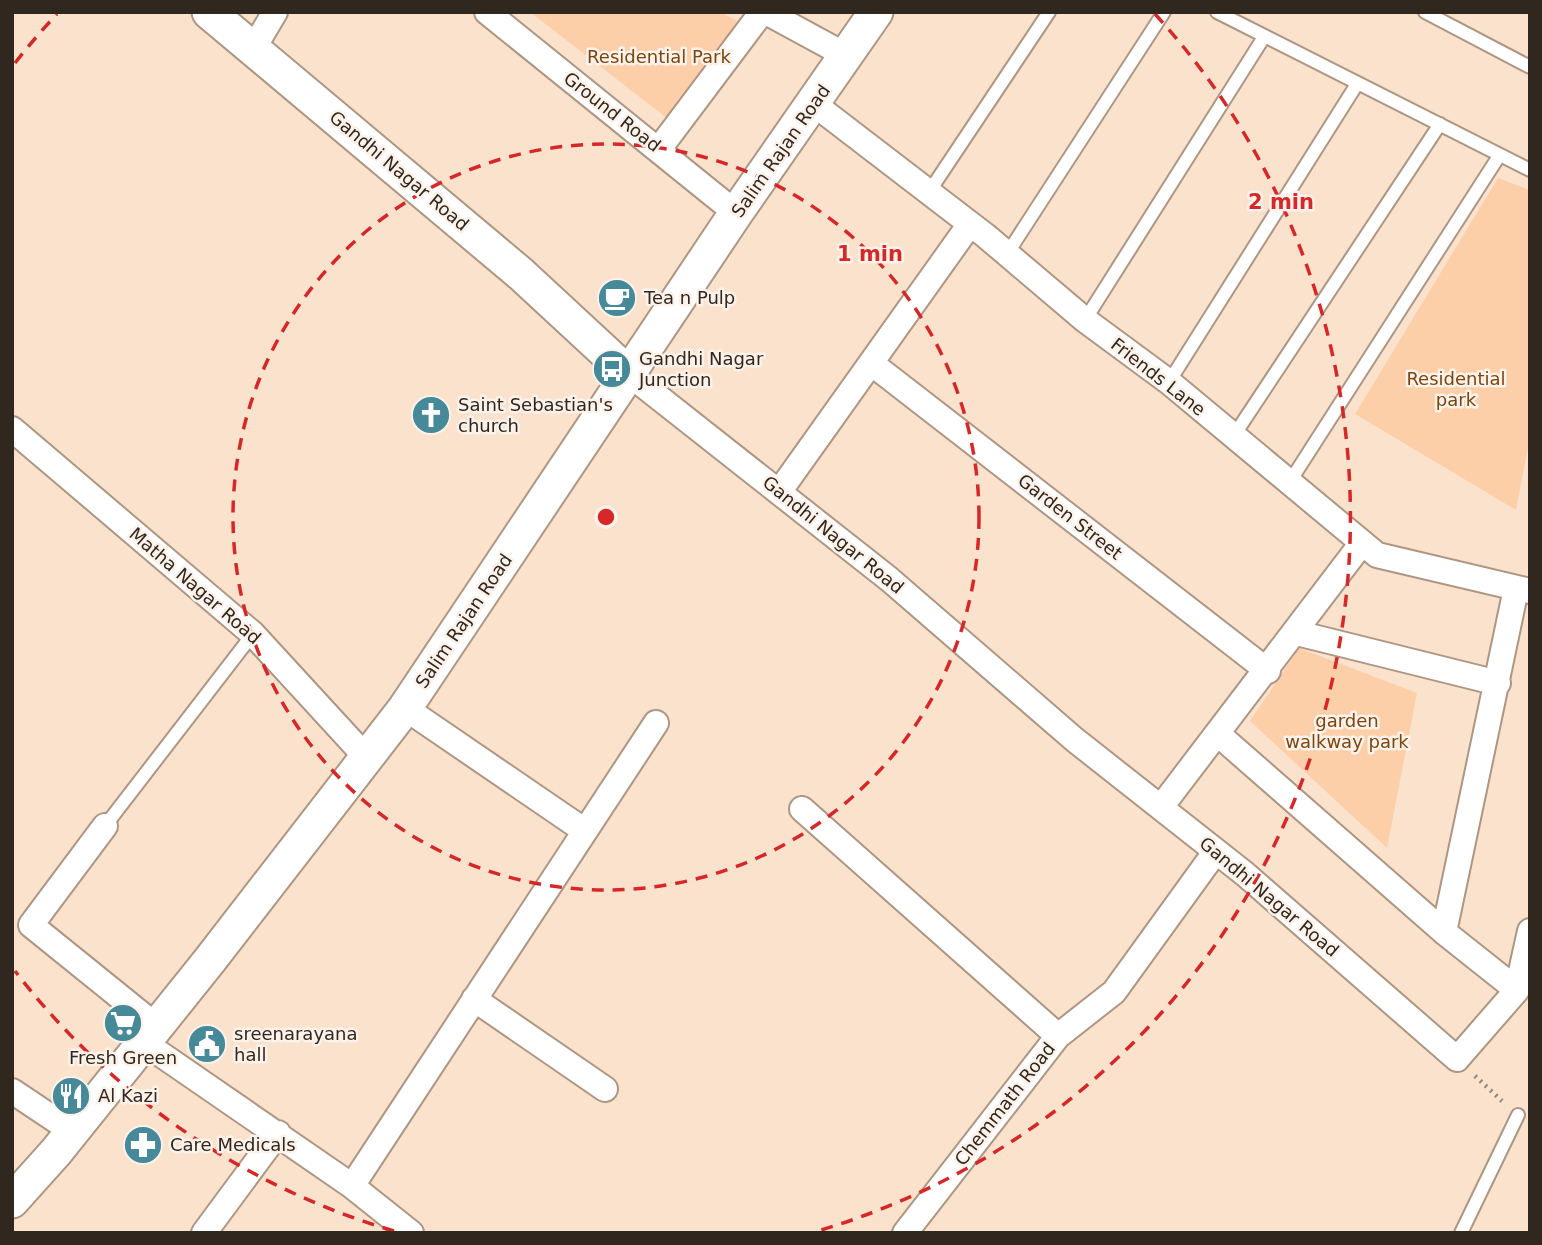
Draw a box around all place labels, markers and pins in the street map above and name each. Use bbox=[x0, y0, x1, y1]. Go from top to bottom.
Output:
cafe icon: Tea n Pulp bbox=[596, 277, 638, 319]
place label: Tea n Pulp bbox=[643, 287, 735, 308]
bus stop icon: Gandhi Nagar Junction bbox=[591, 348, 633, 390]
place label: Gandhi Nagar Junction bbox=[638, 348, 764, 390]
church icon: Saint Sebastian's church bbox=[410, 394, 452, 436]
place label: Saint Sebastian's church bbox=[458, 394, 613, 436]
centre of rings bbox=[594, 505, 618, 529]
supermarket icon: Fresh Green bbox=[102, 1002, 144, 1044]
public building icon: sreenarayana hall bbox=[186, 1023, 228, 1065]
place label: sreenarayana hall bbox=[234, 1023, 358, 1065]
place label: Fresh Green bbox=[69, 1047, 177, 1068]
restaurant icon: Al Kazi bbox=[50, 1075, 92, 1117]
place label: Al Kazi bbox=[98, 1085, 158, 1106]
pharmacy icon: Care Medicals bbox=[122, 1124, 164, 1166]
place label: Care Medicals bbox=[170, 1134, 296, 1155]

